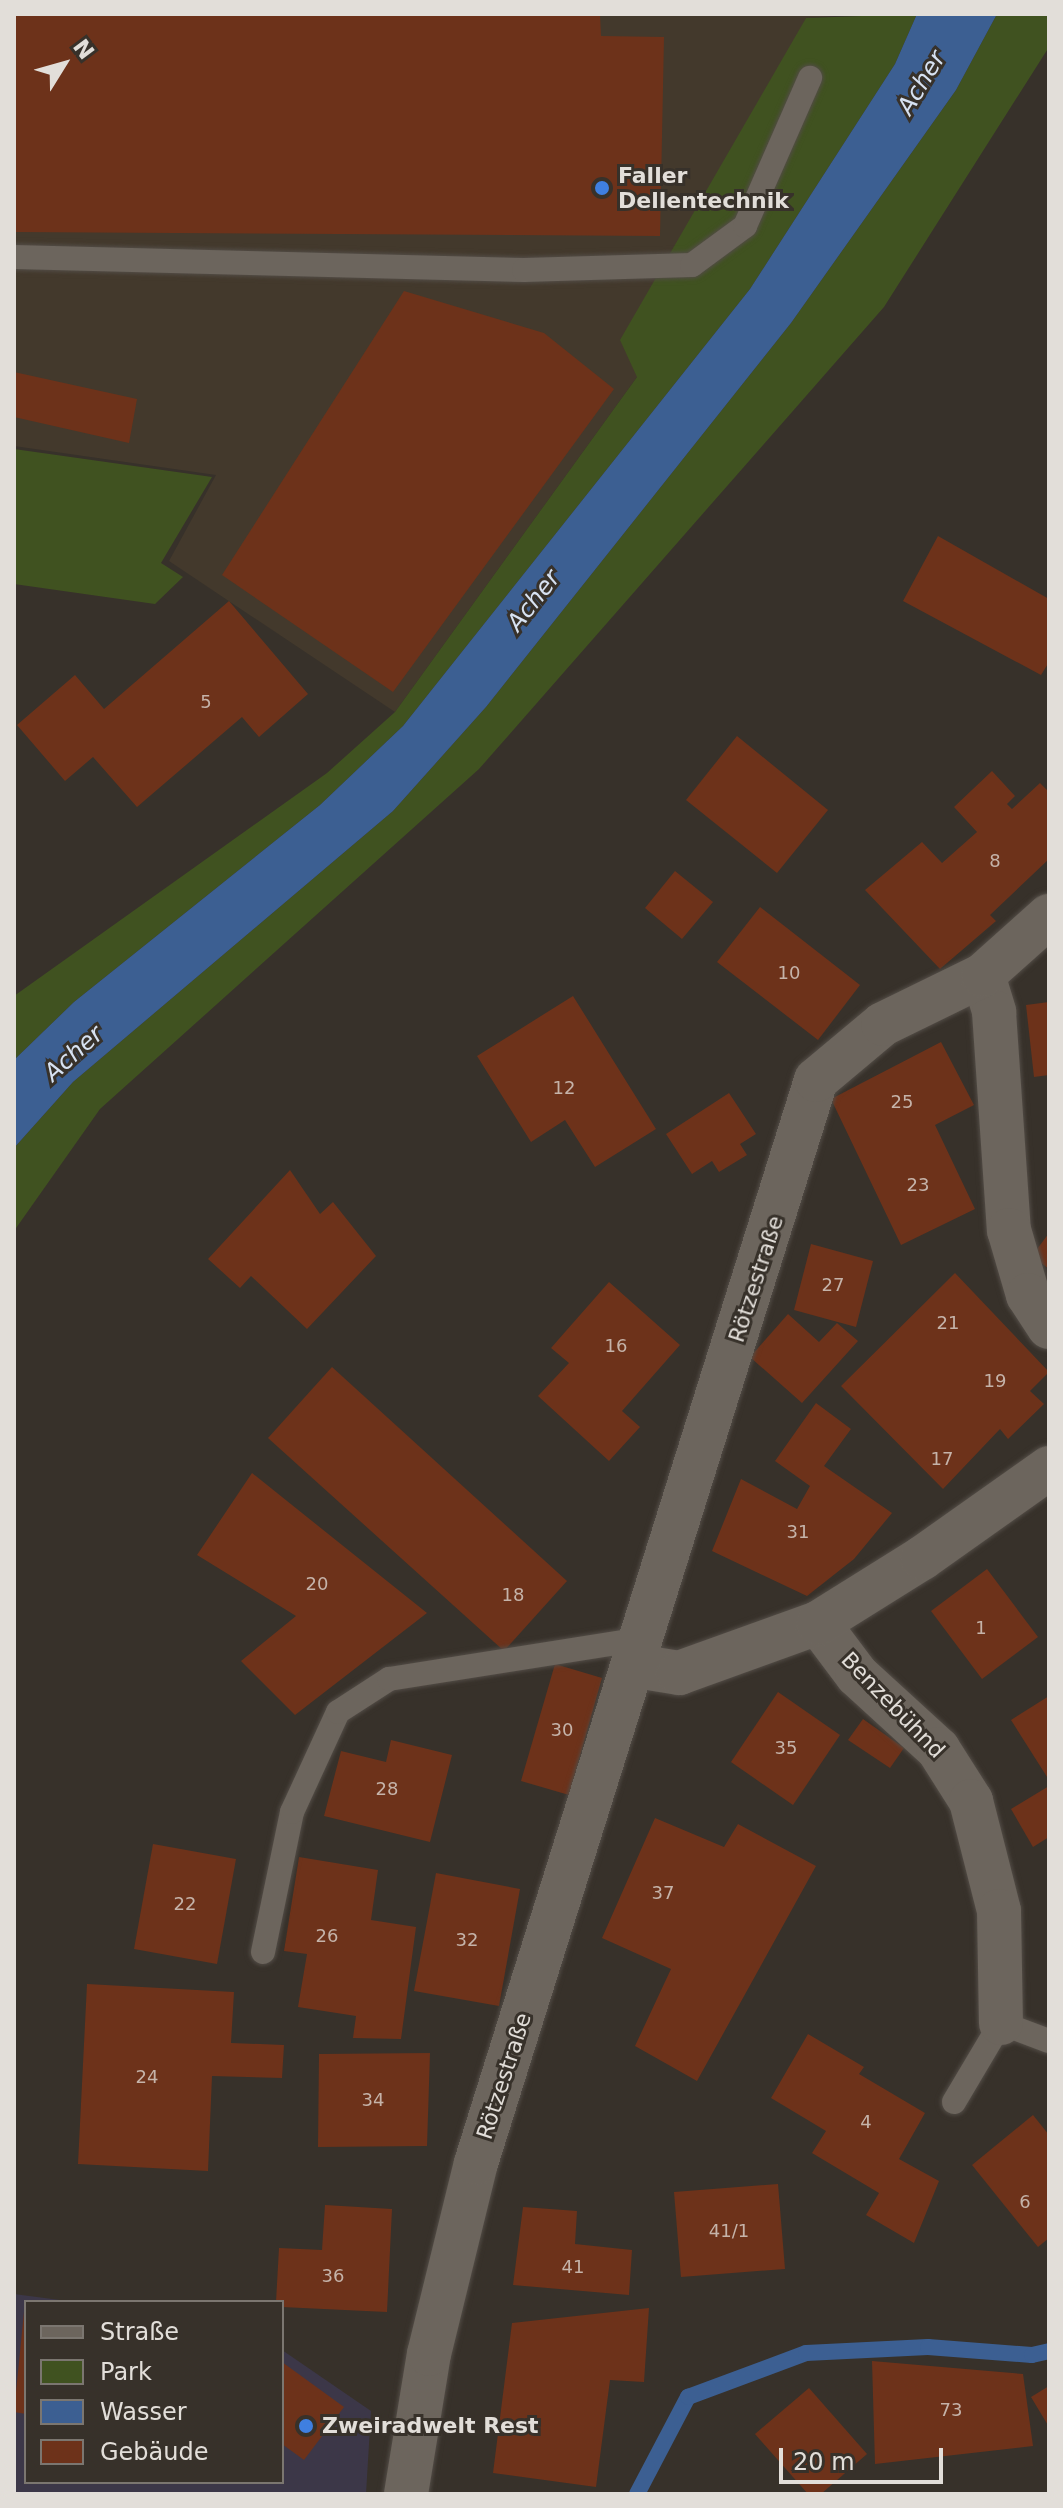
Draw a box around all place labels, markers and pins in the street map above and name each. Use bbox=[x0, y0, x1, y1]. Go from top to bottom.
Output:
place label: Faller Dellentechnik bbox=[618, 162, 789, 214]
marker: Faller Dellentechnik bbox=[593, 179, 611, 197]
place label: Zweiradwelt Rest bbox=[322, 2413, 539, 2439]
marker: Zweiradwelt Rest bbox=[297, 2417, 315, 2435]

